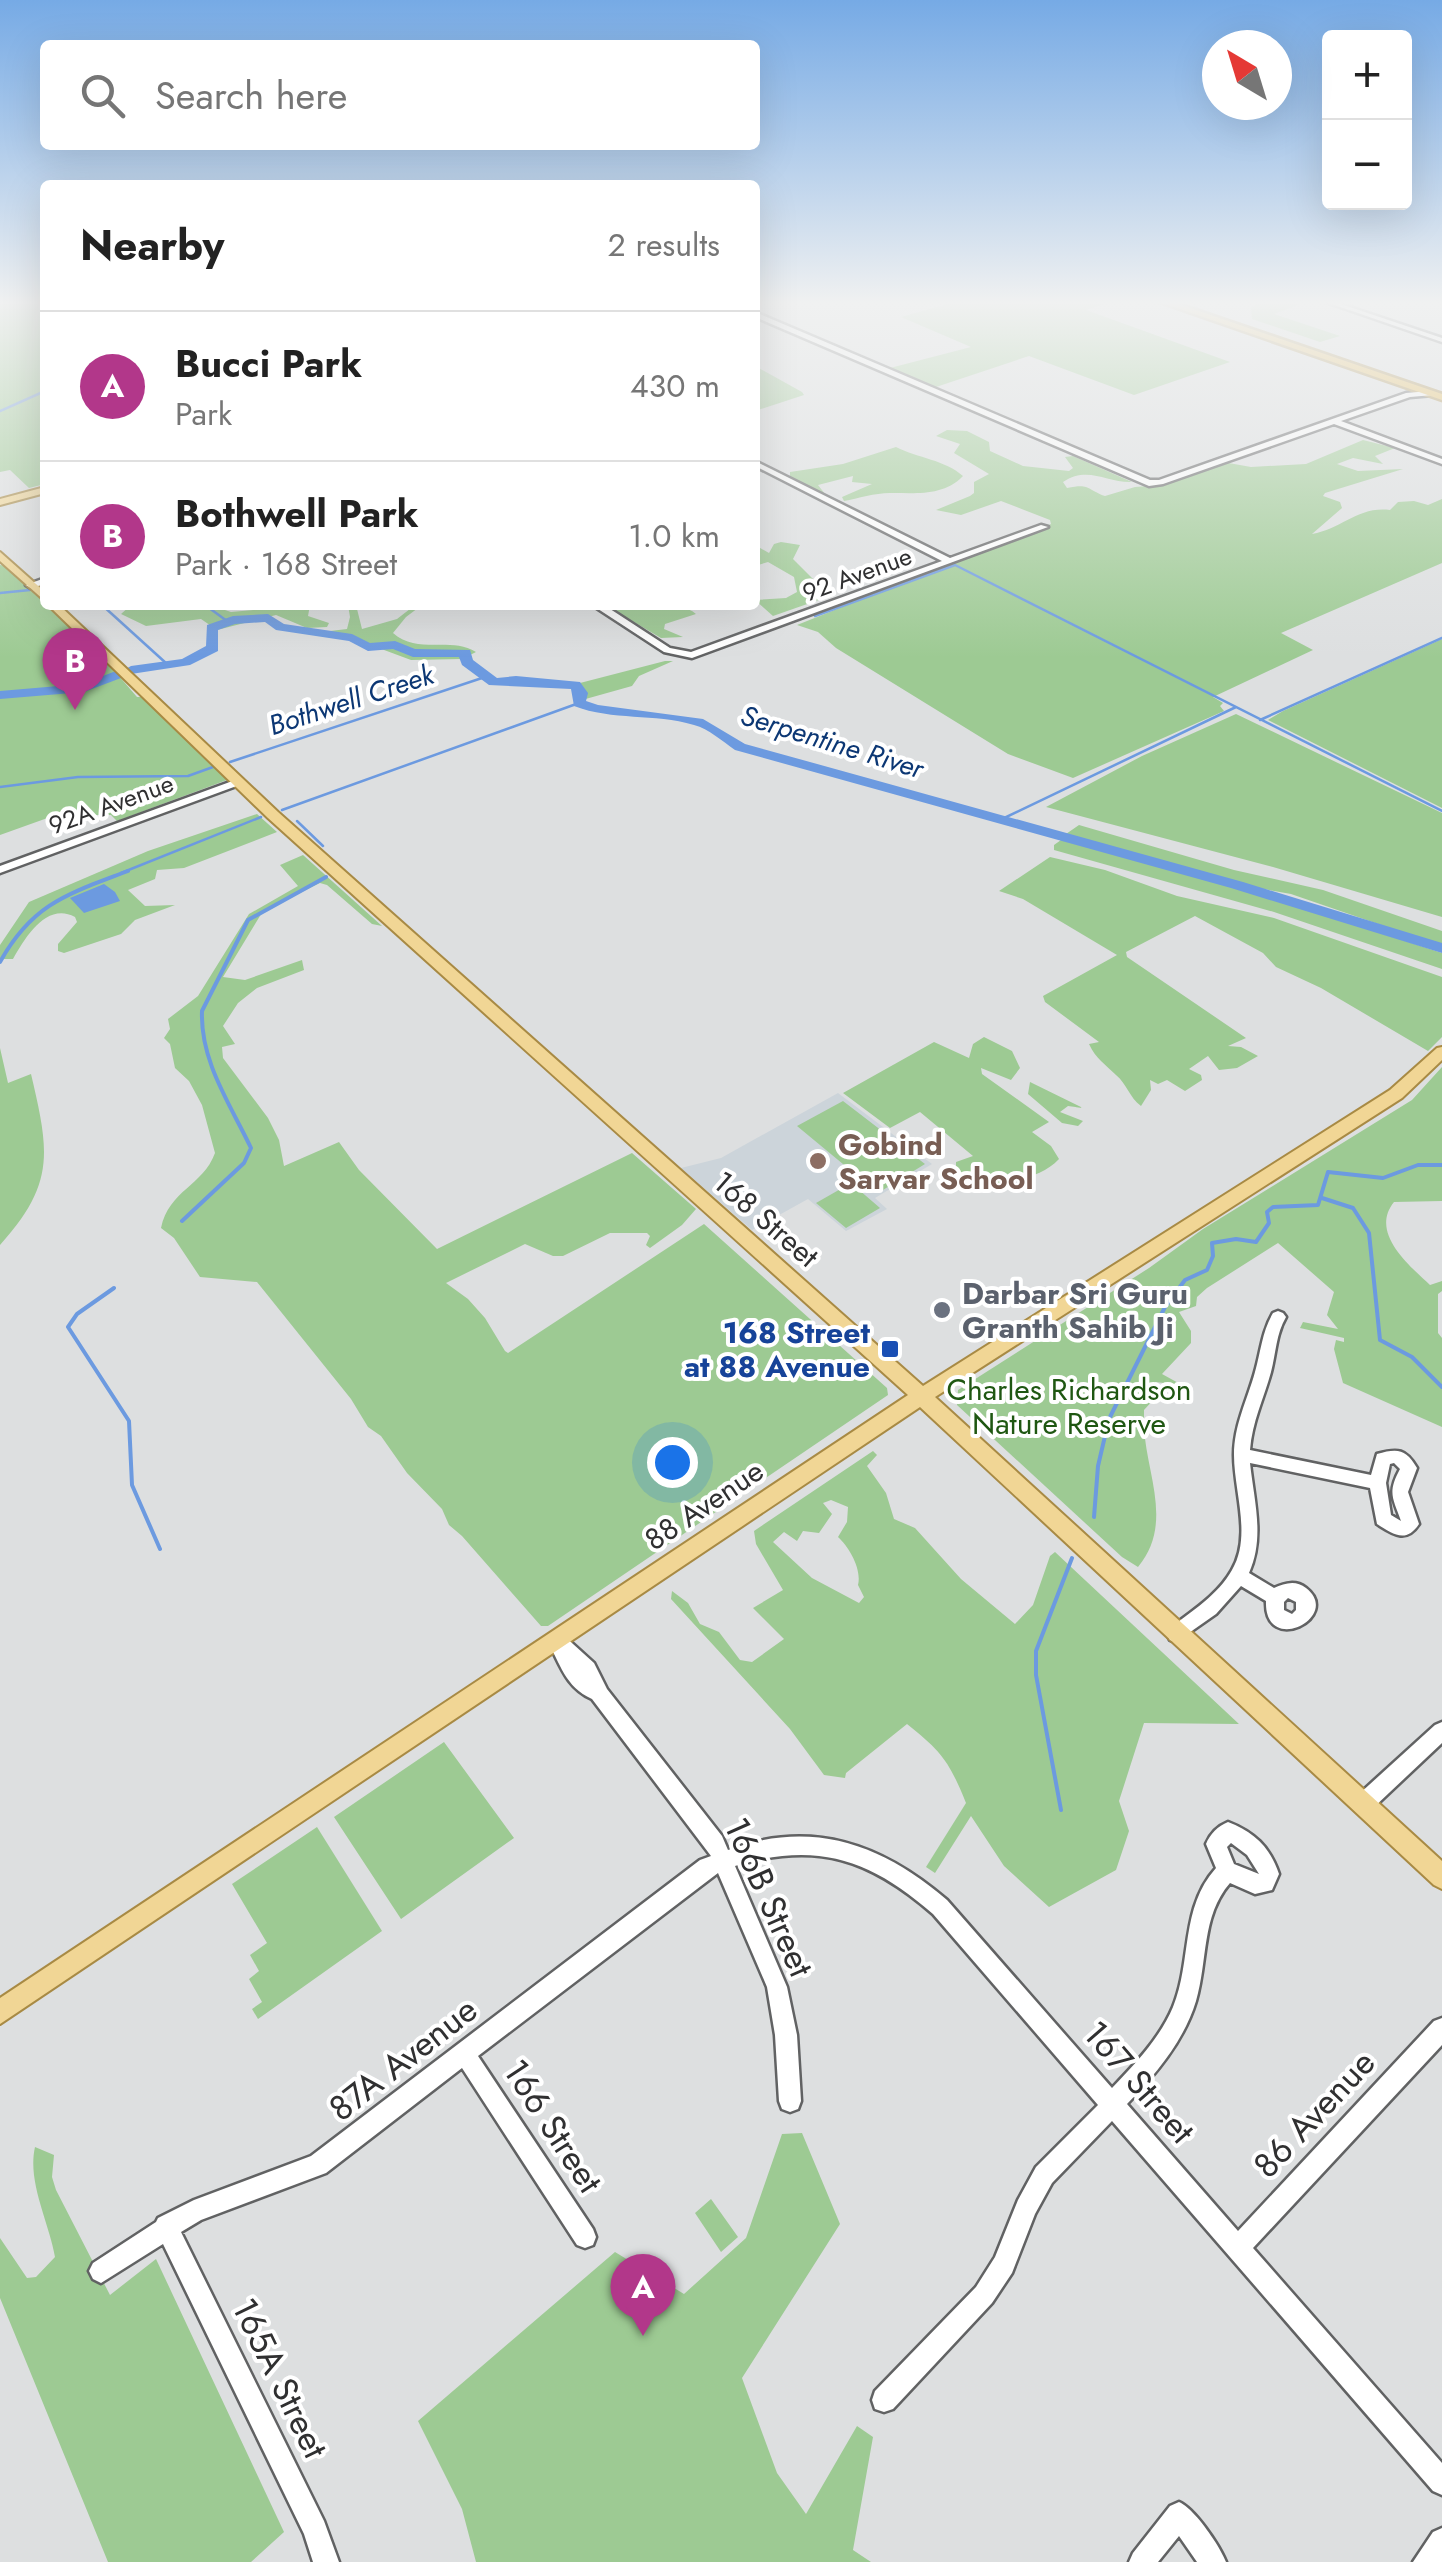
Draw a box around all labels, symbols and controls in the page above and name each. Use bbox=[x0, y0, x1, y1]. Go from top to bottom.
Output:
north arrow bbox=[1202, 30, 1292, 120]
map controls bbox=[1322, 30, 1412, 210]
button: + bbox=[1322, 30, 1412, 120]
search box bbox=[40, 40, 760, 150]
icon: search bbox=[75, 68, 130, 123]
text: Search here bbox=[155, 68, 347, 123]
button: − bbox=[1322, 120, 1412, 210]
text: Nearby bbox=[80, 215, 224, 276]
text: 2 results bbox=[608, 222, 720, 268]
text: Bucci Park bbox=[175, 336, 362, 391]
text: A bbox=[101, 363, 124, 409]
text: 430 m bbox=[630, 363, 720, 409]
text: Park bbox=[175, 391, 232, 437]
text: Bothwell Park bbox=[175, 486, 419, 541]
text: B bbox=[102, 513, 123, 559]
text: 1.0 km bbox=[628, 513, 720, 559]
street label: 92 Avenue bbox=[797, 538, 917, 610]
text: Park · 168 Street bbox=[175, 541, 397, 587]
pin: B bbox=[42, 628, 108, 710]
water label: Bothwell Creek bbox=[263, 654, 440, 746]
water label: Serpentine River bbox=[735, 695, 930, 790]
street label: 92A Avenue bbox=[44, 765, 178, 843]
place label: Gobind Sarvar School bbox=[838, 1123, 1034, 1200]
marker: Gobind Sarvar School bbox=[807, 1150, 829, 1172]
street label: 168 Street bbox=[704, 1161, 829, 1278]
place label: Darbar Sri Guru Granth Sahib Ji bbox=[962, 1272, 1188, 1349]
marker: Darbar Sri Guru Granth Sahib Ji bbox=[931, 1299, 953, 1321]
place label: 168 Street at 88 Avenue bbox=[684, 1311, 870, 1388]
marker: 168 Street at 88 Avenue bbox=[879, 1338, 901, 1360]
park label: Charles Richardson Nature Reserve bbox=[946, 1368, 1192, 1445]
your location bbox=[647, 1437, 698, 1488]
street label: 88 Avenue bbox=[636, 1449, 772, 1561]
street label: 166B Street bbox=[712, 1809, 827, 1985]
street label: 87A Avenue bbox=[318, 1985, 488, 2133]
street label: 167 Street bbox=[1071, 2010, 1207, 2155]
street label: 86 Avenue bbox=[1242, 2039, 1386, 2189]
street label: 166 Street bbox=[491, 2049, 615, 2203]
pin: A bbox=[610, 2254, 676, 2336]
street label: 165A Street bbox=[220, 2289, 341, 2467]

